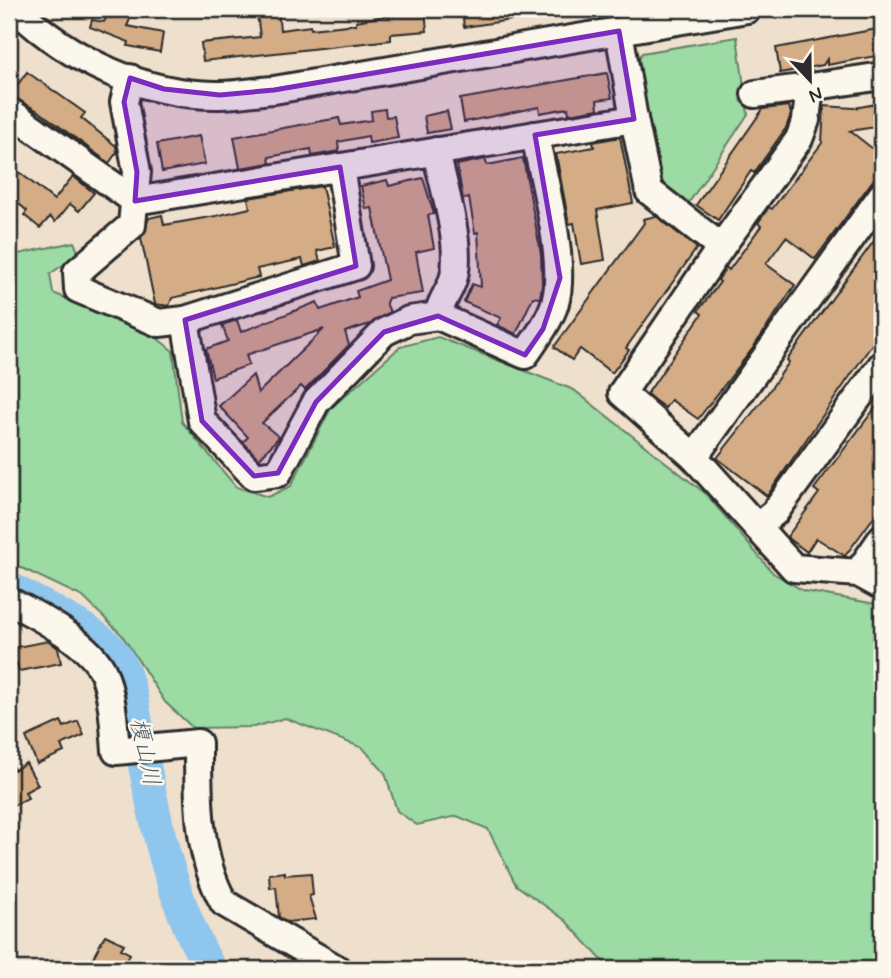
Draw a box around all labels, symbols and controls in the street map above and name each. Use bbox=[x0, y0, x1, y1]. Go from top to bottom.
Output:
north arrow bbox=[776, 46, 846, 116]
text: N bbox=[805, 80, 826, 108]
water label: 榎山川 bbox=[122, 715, 166, 789]

